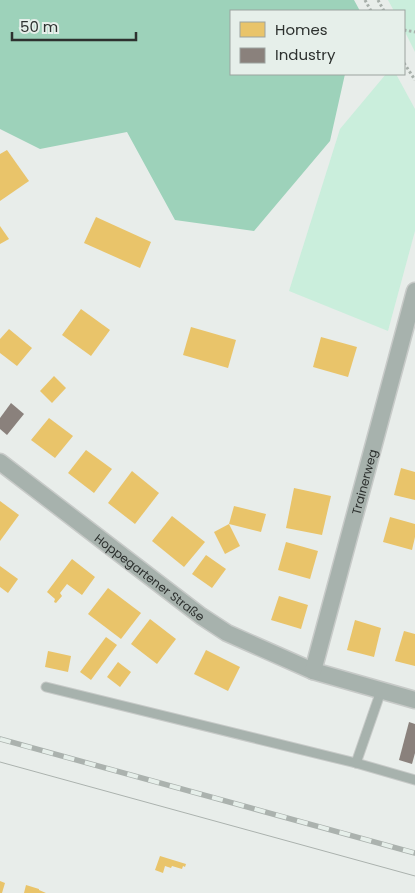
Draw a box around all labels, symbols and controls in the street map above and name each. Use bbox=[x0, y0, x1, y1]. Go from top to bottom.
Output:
scale bar bbox=[12, 10, 136, 42]
legend bbox=[230, 10, 405, 75]
text: 50 m bbox=[20, 16, 58, 37]
text: Homes bbox=[275, 19, 328, 40]
text: Industry bbox=[275, 44, 336, 65]
street label: Trainerweg bbox=[347, 447, 381, 516]
street label: Hoppegartener Straße bbox=[91, 529, 209, 625]

